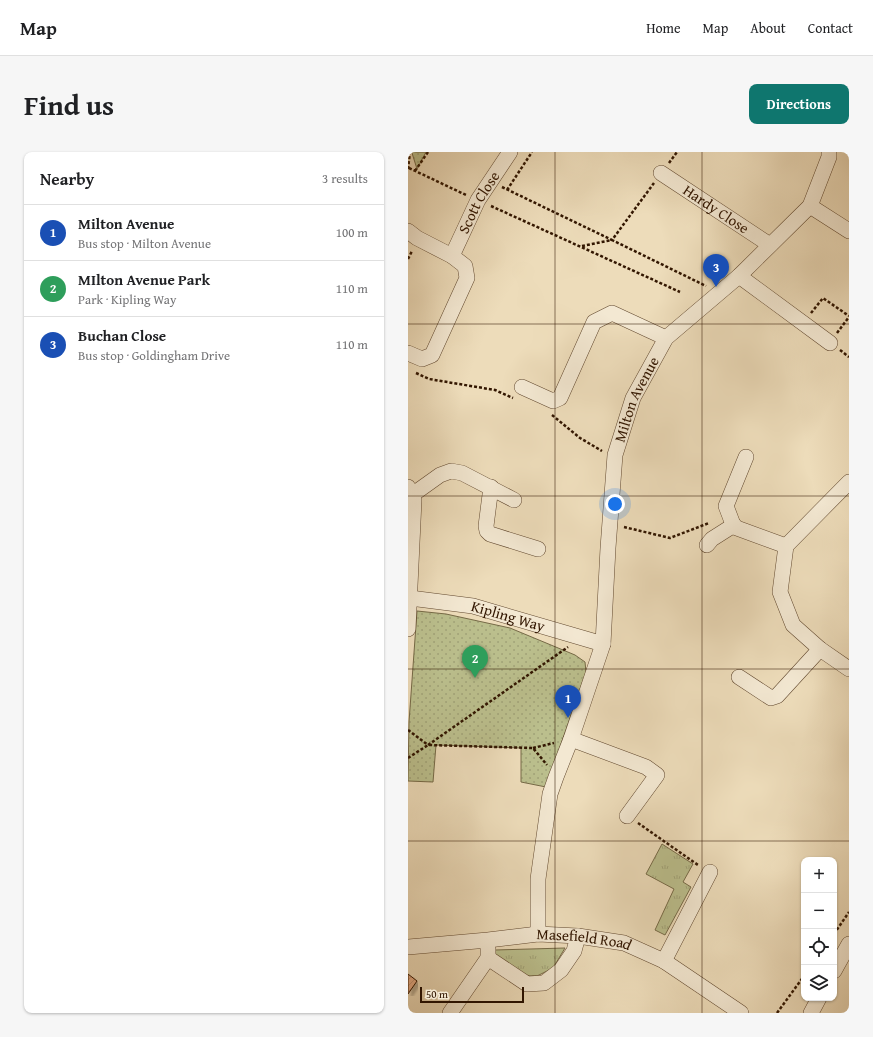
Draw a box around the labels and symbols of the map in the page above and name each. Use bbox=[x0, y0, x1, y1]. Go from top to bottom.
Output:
street label: Scott Close bbox=[453, 167, 504, 237]
street label: Hardy Close bbox=[679, 180, 753, 238]
pin: 3 bbox=[703, 254, 729, 287]
street label: Milton Avenue bbox=[609, 353, 664, 445]
your location bbox=[605, 494, 625, 514]
street label: Kipling Way bbox=[469, 595, 548, 637]
pin: 2 bbox=[462, 645, 488, 678]
pin: 1 bbox=[555, 685, 581, 718]
street label: Masefield Road bbox=[536, 923, 635, 955]
scale bar bbox=[420, 985, 524, 1004]

